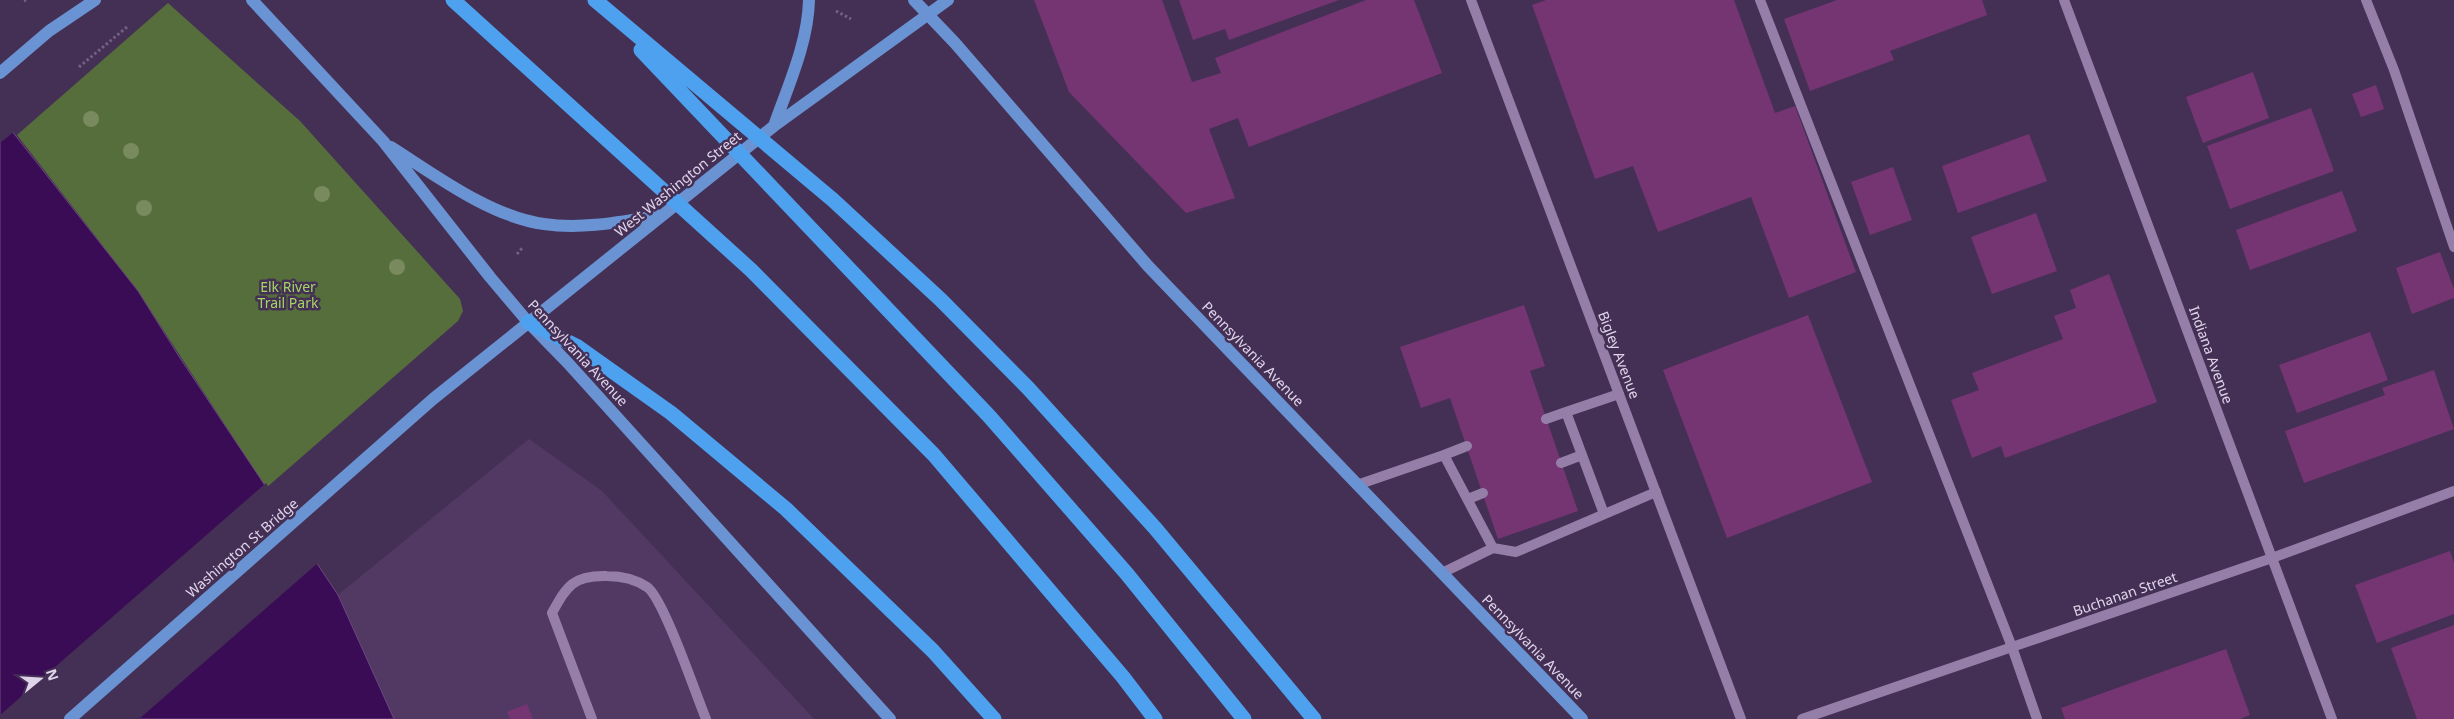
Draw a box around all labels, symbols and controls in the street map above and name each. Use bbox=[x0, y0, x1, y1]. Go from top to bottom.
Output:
street label: West Washington Street bbox=[610, 127, 745, 241]
park label: Elk River Trail Park bbox=[258, 277, 319, 312]
street label: Pennsylvania Avenue bbox=[524, 295, 633, 410]
street label: Pennsylvania Avenue bbox=[1198, 297, 1309, 410]
street label: Indiana Avenue bbox=[2185, 303, 2238, 406]
street label: Bigley Avenue bbox=[1594, 308, 1645, 401]
street label: Washington St Bridge bbox=[182, 494, 302, 602]
street label: Buchanan Street bbox=[2070, 567, 2179, 620]
street label: Pennsylvania Avenue bbox=[1478, 590, 1589, 703]
north arrow bbox=[15, 654, 65, 704]
text: N bbox=[42, 666, 64, 683]

